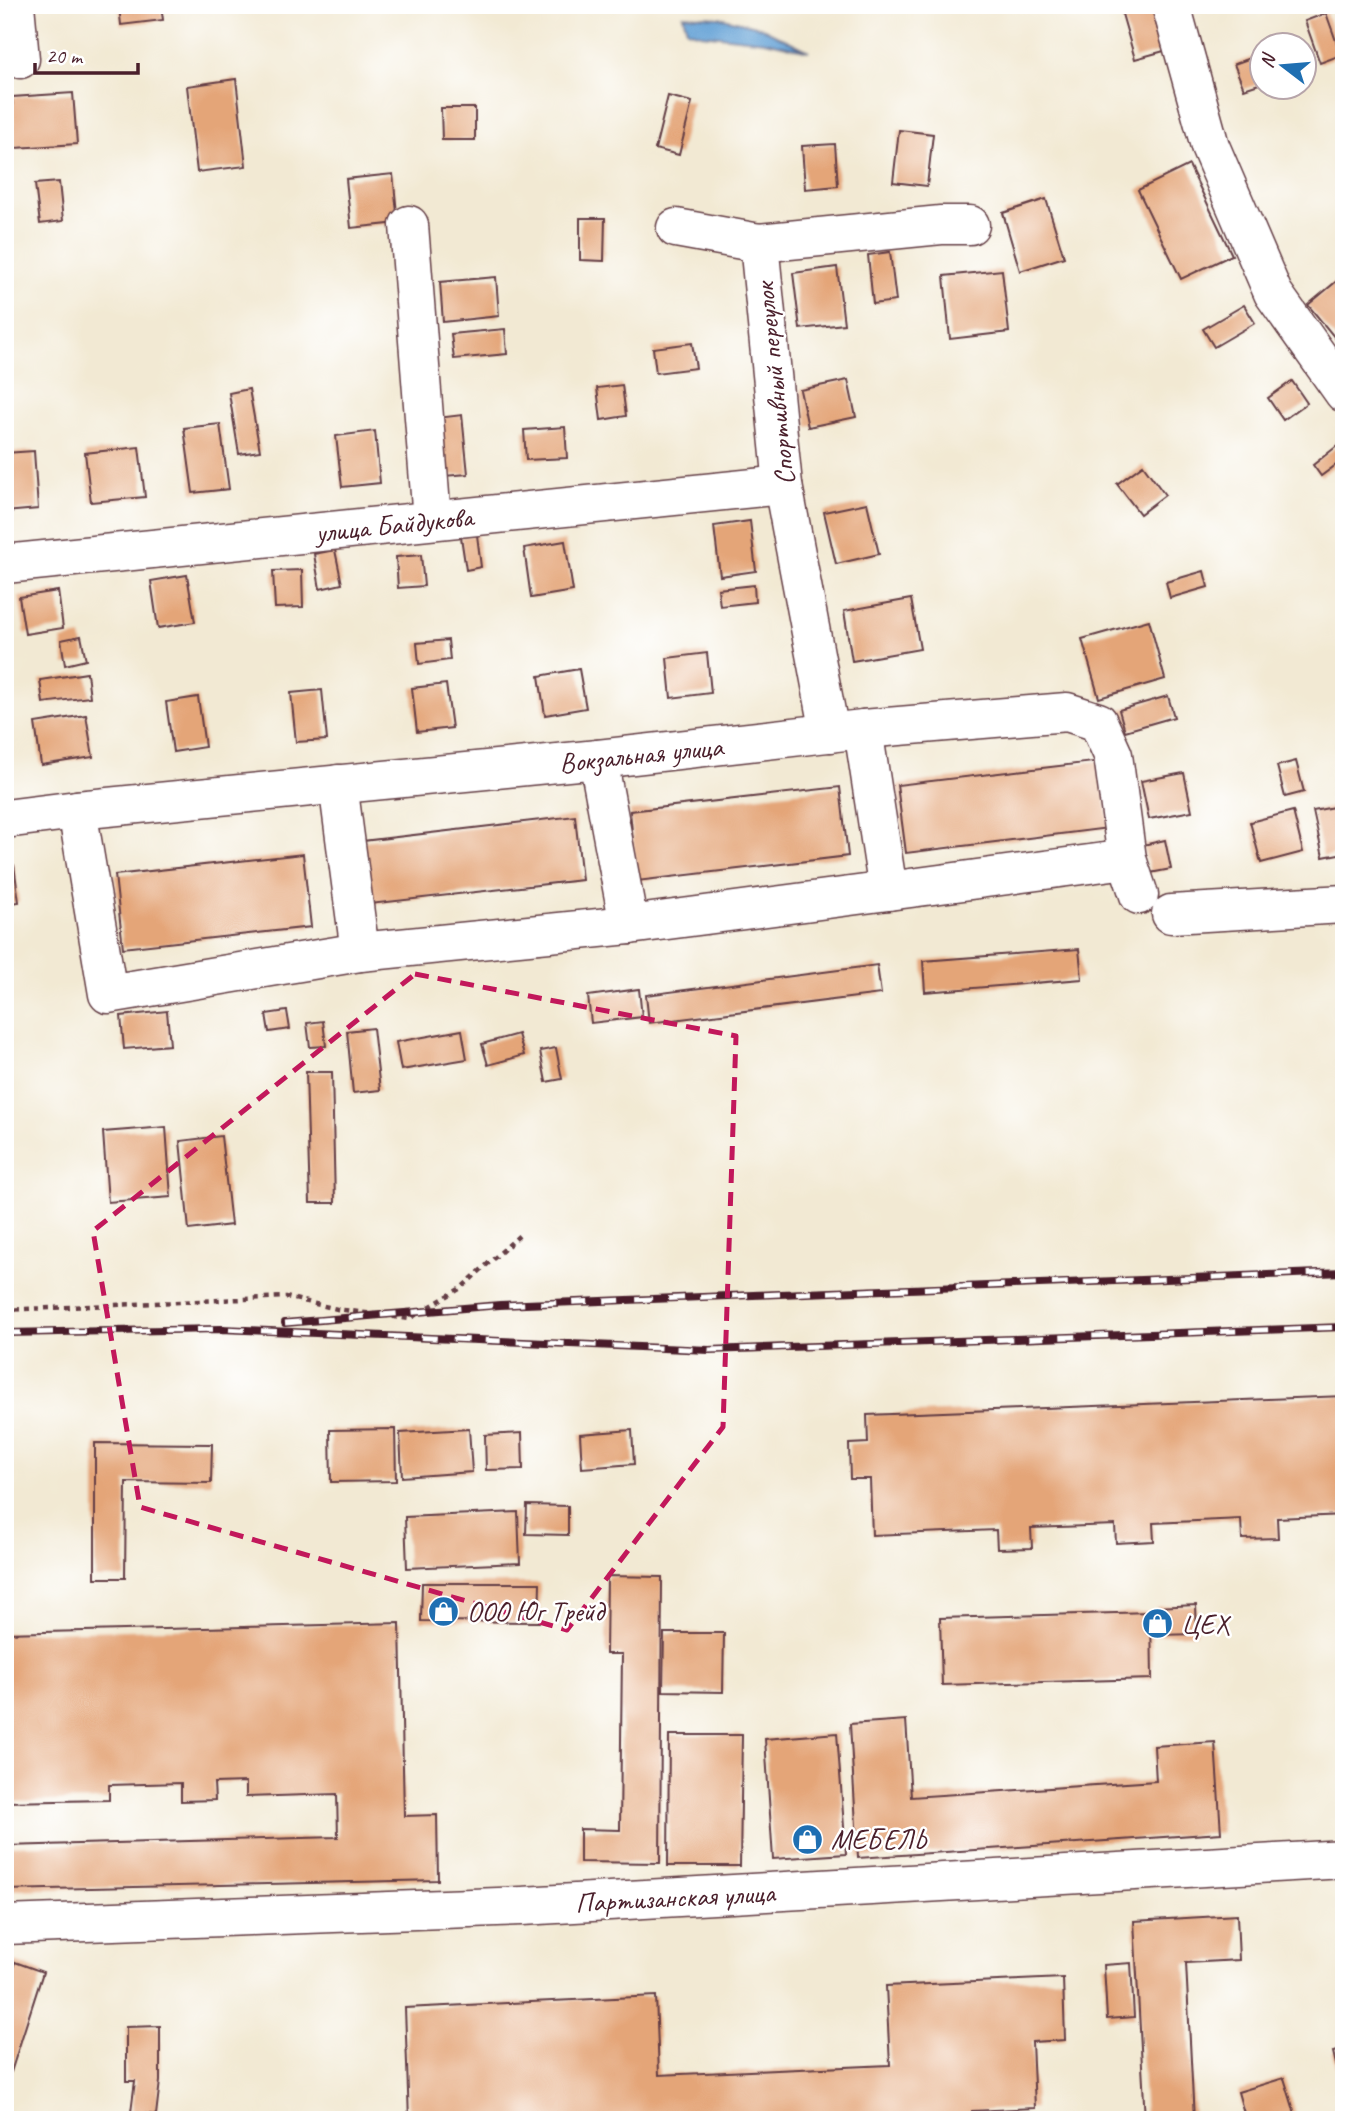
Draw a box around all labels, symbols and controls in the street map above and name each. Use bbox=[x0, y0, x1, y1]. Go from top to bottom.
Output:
scale bar bbox=[35, 32, 138, 76]
north arrow bbox=[1248, 32, 1318, 102]
text: 20 m bbox=[46, 43, 84, 69]
text: N bbox=[1254, 50, 1282, 71]
street label: Спортивный переулок bbox=[746, 278, 803, 487]
street label: улица Байдукова bbox=[312, 499, 477, 550]
street label: Вокзальная улица bbox=[558, 728, 726, 780]
shop icon: ООО Юг Трейд bbox=[427, 1594, 461, 1628]
place label: ООО Юг Трейд bbox=[467, 1594, 607, 1629]
shop icon: ЦЕХ bbox=[1141, 1607, 1175, 1641]
place label: ЦЕХ bbox=[1181, 1607, 1232, 1642]
shop icon: МЕБЕЛЬ bbox=[791, 1822, 825, 1856]
place label: МЕБЕЛЬ bbox=[831, 1822, 928, 1857]
street label: Партизанская улица bbox=[574, 1875, 777, 1920]

